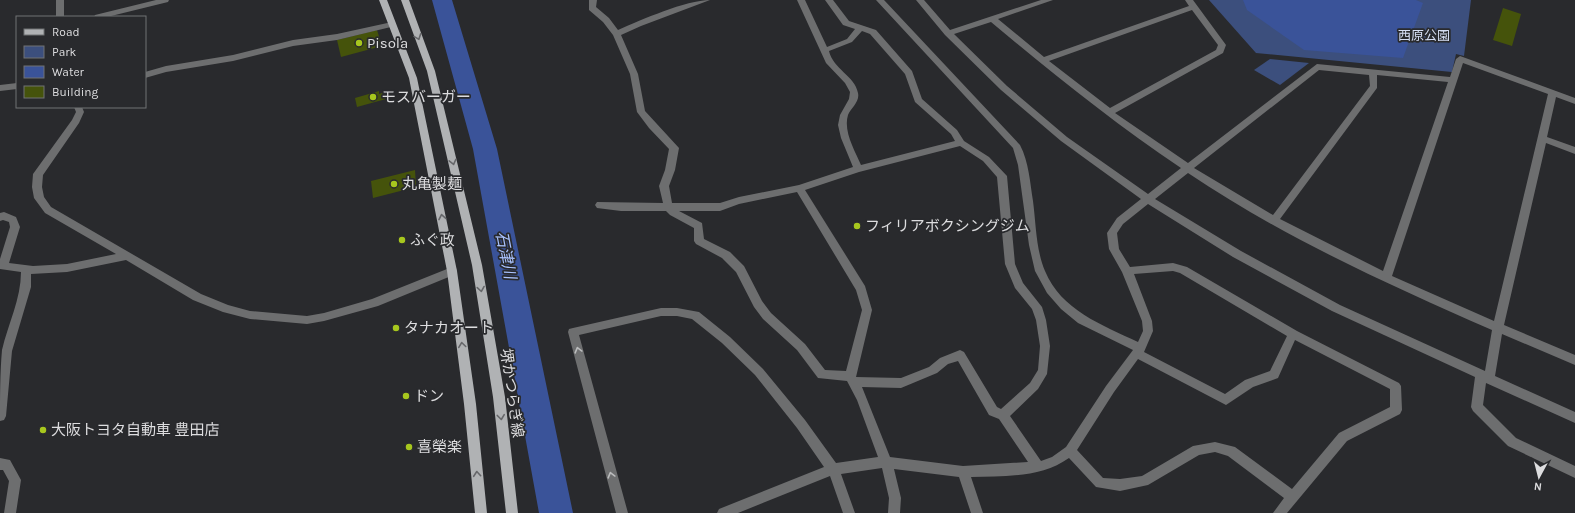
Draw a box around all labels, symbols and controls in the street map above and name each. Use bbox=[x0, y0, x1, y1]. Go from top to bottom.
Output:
legend bbox=[16, 16, 146, 108]
text: Road bbox=[52, 25, 80, 39]
park label: 西原公園 bbox=[1398, 28, 1450, 43]
one-way arrow bbox=[414, 33, 422, 40]
place label: Pisola bbox=[367, 34, 408, 52]
marker: Pisola bbox=[354, 38, 364, 48]
text: Park bbox=[52, 45, 77, 59]
text: Water bbox=[52, 65, 85, 79]
text: Building bbox=[52, 85, 99, 99]
place label: モスバーガー bbox=[381, 88, 471, 106]
marker: モスバーガー bbox=[368, 92, 378, 102]
one-way arrow bbox=[448, 159, 456, 165]
place label: 丸亀製麺 bbox=[402, 175, 462, 193]
marker: 丸亀製麺 bbox=[389, 179, 399, 189]
one-way arrow bbox=[438, 214, 446, 220]
place label: フィリアボクシングジム bbox=[865, 217, 1030, 235]
marker: フィリアボクシングジム bbox=[852, 221, 862, 231]
water label: 石津川 bbox=[492, 230, 520, 282]
place label: ふぐ政 bbox=[410, 231, 455, 249]
marker: ふぐ政 bbox=[397, 235, 407, 245]
one-way arrow bbox=[476, 286, 485, 292]
place label: タナカオート bbox=[404, 319, 494, 337]
marker: タナカオート bbox=[391, 323, 401, 333]
one-way arrow bbox=[458, 342, 467, 348]
one-way arrow bbox=[574, 346, 583, 353]
street label: 堺かつらぎ線 bbox=[497, 347, 527, 439]
place label: ドン bbox=[414, 387, 444, 405]
marker: ドン bbox=[401, 391, 411, 401]
one-way arrow bbox=[496, 414, 505, 420]
place label: 大阪トヨタ自動車 豊田店 bbox=[51, 421, 220, 439]
marker: 大阪トヨタ自動車 豊田店 bbox=[38, 425, 48, 435]
place label: 喜榮楽 bbox=[417, 438, 462, 456]
marker: 喜榮楽 bbox=[404, 442, 414, 452]
north arrow bbox=[1519, 457, 1559, 497]
one-way arrow bbox=[473, 471, 482, 477]
one-way arrow bbox=[608, 472, 616, 479]
text: N bbox=[1533, 479, 1543, 493]

